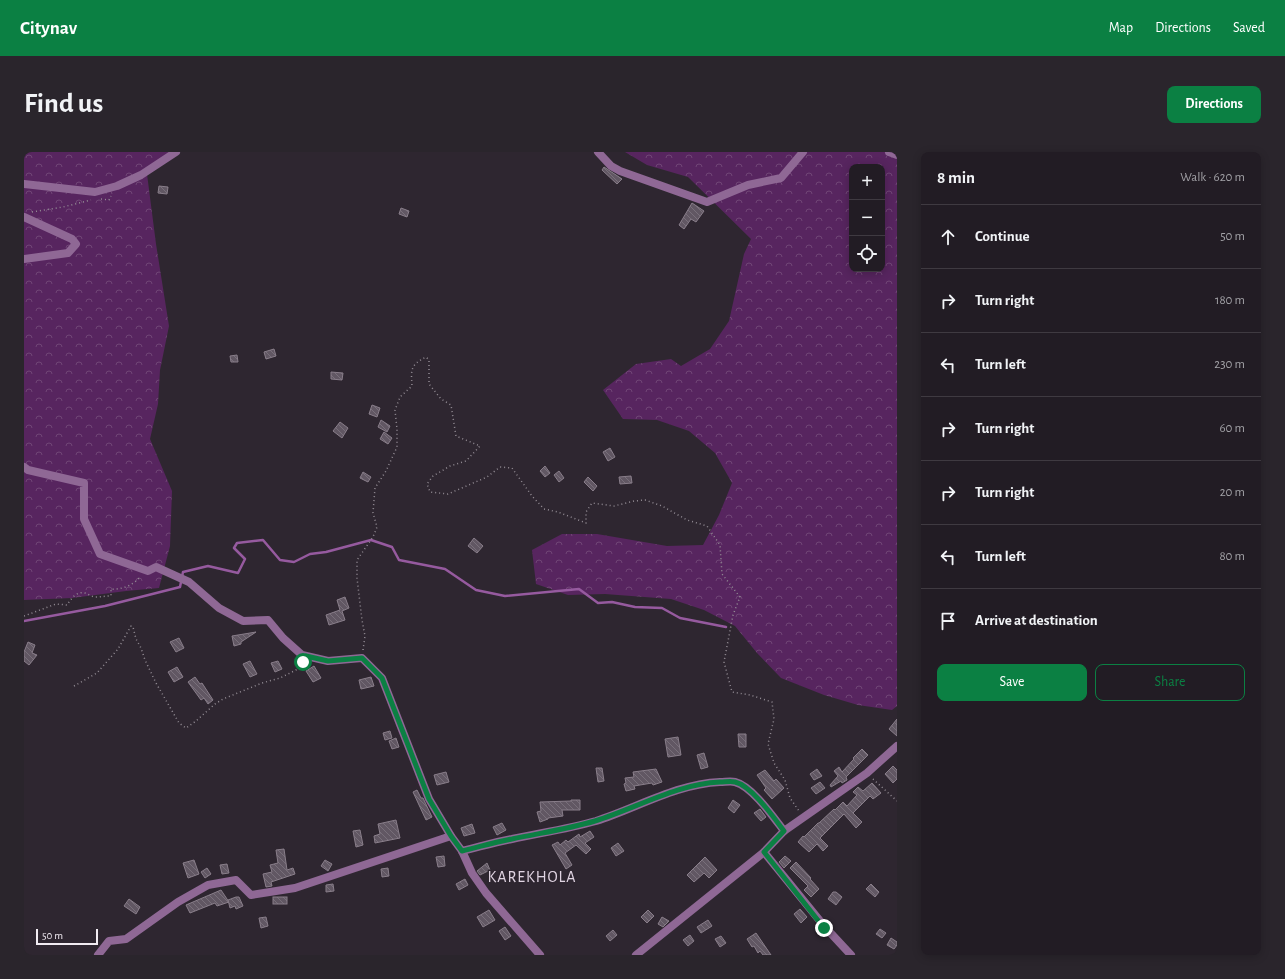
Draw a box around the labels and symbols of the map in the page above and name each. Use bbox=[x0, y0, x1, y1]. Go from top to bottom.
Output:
route start bbox=[294, 653, 312, 671]
district label: KAREKHOLA bbox=[487, 869, 577, 885]
route end bbox=[815, 919, 833, 937]
scale bar bbox=[36, 927, 98, 946]

